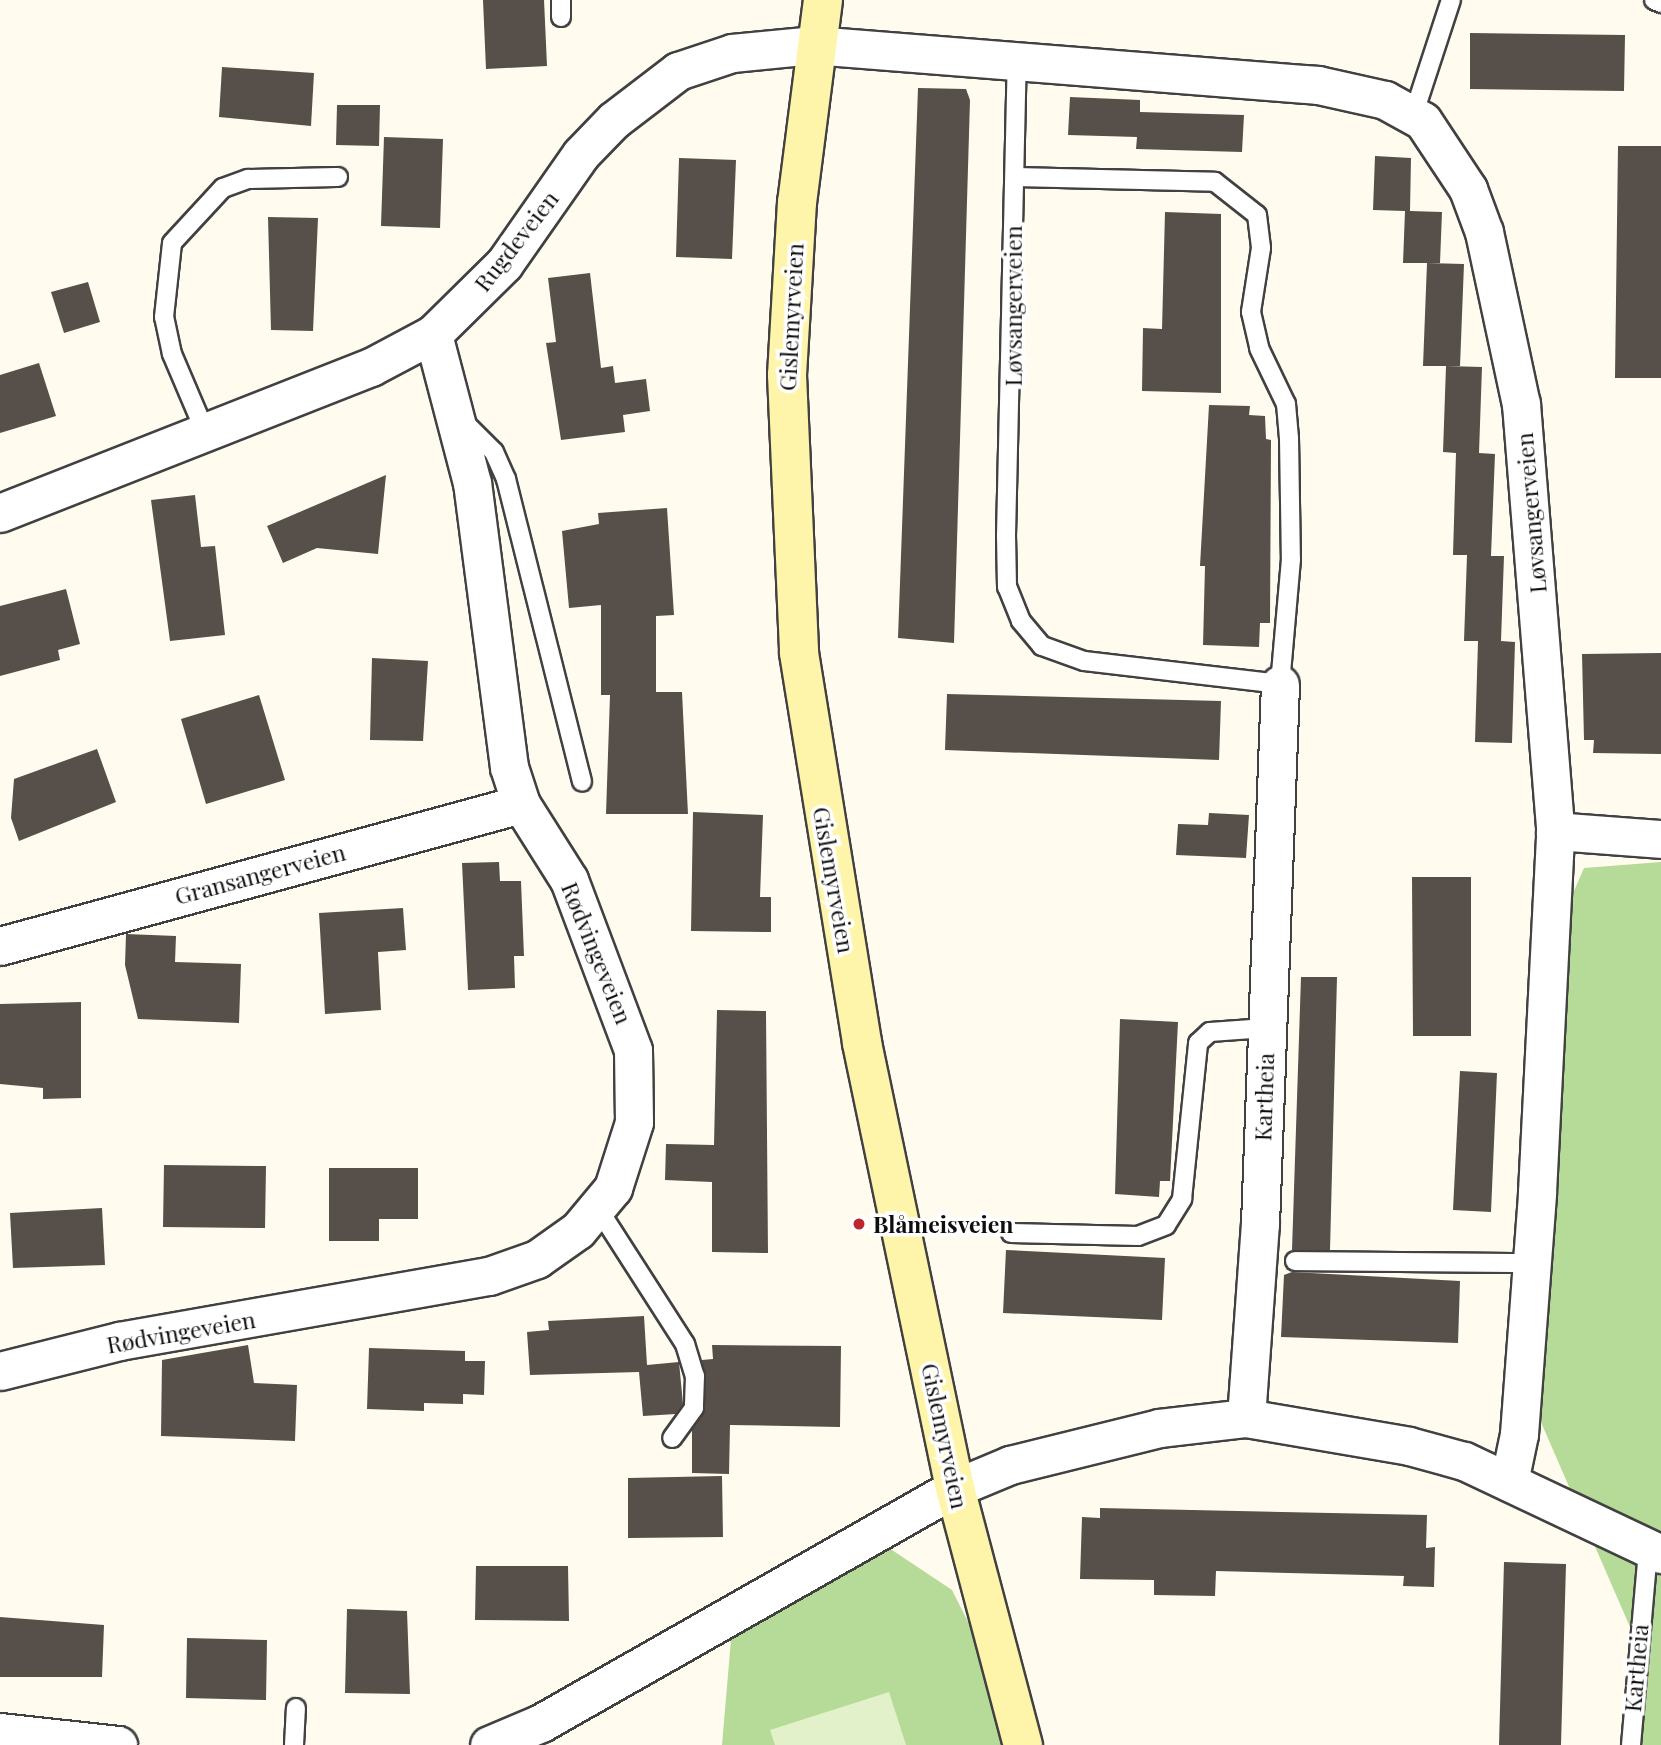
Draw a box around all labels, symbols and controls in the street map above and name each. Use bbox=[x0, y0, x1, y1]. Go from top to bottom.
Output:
street label: Rugdeveien bbox=[468, 185, 564, 297]
street label: Løvsangerveien bbox=[999, 226, 1027, 386]
street label: Gislemyrveien bbox=[773, 242, 809, 392]
street label: Løvsangerveien bbox=[1510, 432, 1552, 594]
street label: Gislemyrveien bbox=[808, 805, 860, 955]
street label: Gransangerveien bbox=[172, 838, 348, 910]
street label: Rødvingeveien bbox=[556, 878, 638, 1028]
street label: Kartheia bbox=[1249, 1052, 1279, 1142]
place label: Blåmeisveien bbox=[873, 1210, 1013, 1238]
marker: Blåmeisveien bbox=[851, 1216, 867, 1232]
street label: Rødvingeveien bbox=[104, 1305, 258, 1359]
street label: Gislemyrveien bbox=[916, 1361, 974, 1511]
street label: Kartheia bbox=[1618, 1623, 1654, 1713]

